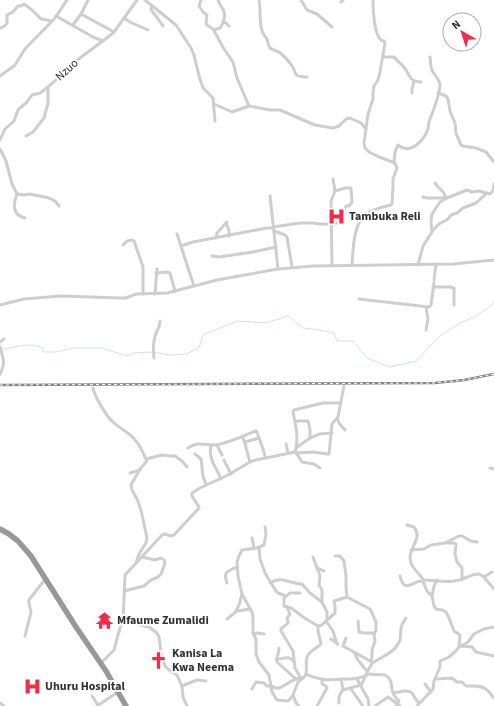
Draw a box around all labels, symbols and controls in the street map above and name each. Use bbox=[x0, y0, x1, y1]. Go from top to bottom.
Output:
north arrow bbox=[442, 12, 482, 52]
text: N bbox=[448, 16, 464, 33]
street label: Nzuo bbox=[52, 55, 82, 85]
hospital icon: Tambuka Reli bbox=[326, 206, 346, 226]
place label: Tambuka Reli bbox=[349, 208, 421, 225]
temple icon: Mfaume Zumalidi bbox=[94, 610, 114, 630]
place label: Mfaume Zumalidi bbox=[117, 612, 209, 629]
place label: Kanisa La Kwa Neema bbox=[172, 645, 234, 676]
church icon: Kanisa La Kwa Neema bbox=[149, 650, 169, 670]
hospital icon: Uhuru Hospital bbox=[22, 676, 42, 696]
place label: Uhuru Hospital bbox=[45, 678, 126, 695]

